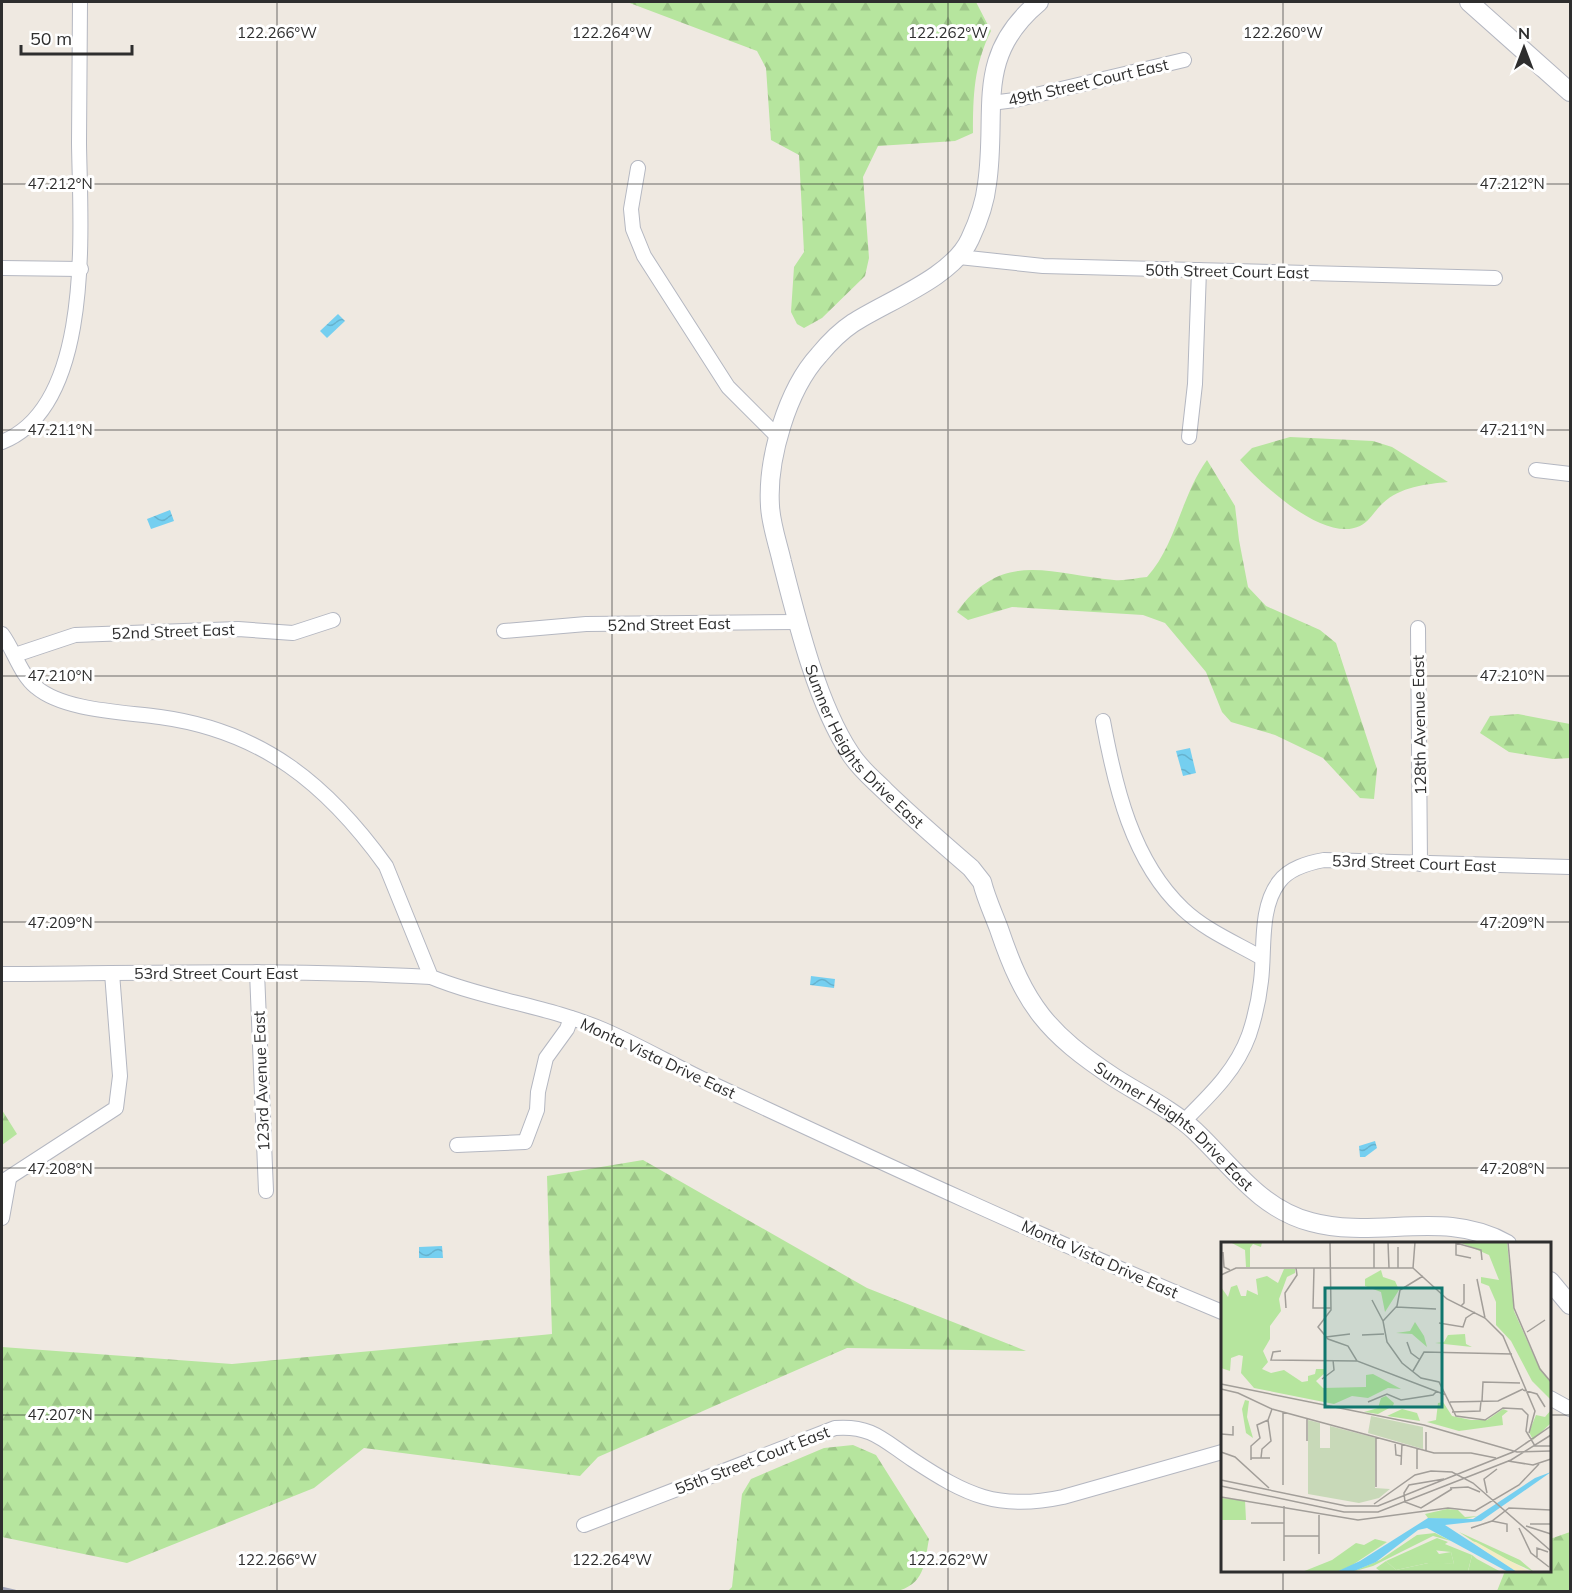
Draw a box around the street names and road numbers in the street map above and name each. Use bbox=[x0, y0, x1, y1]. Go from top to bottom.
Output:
street label: 49th Street Court East bbox=[1006, 54, 1170, 110]
street label: 50th Street Court East bbox=[1145, 260, 1309, 282]
street label: 52nd Street East bbox=[607, 613, 731, 635]
street label: 52nd Street East bbox=[111, 619, 235, 643]
street label: 128th Avenue East bbox=[1408, 654, 1430, 795]
street label: Sumner Heights Drive East bbox=[801, 662, 928, 832]
street label: 53rd Street Court East bbox=[1332, 850, 1497, 876]
street label: 53rd Street Court East bbox=[134, 963, 298, 983]
street label: 123rd Avenue East bbox=[249, 1010, 273, 1152]
street label: Monta Vista Drive East bbox=[577, 1013, 739, 1103]
street label: Sumner Heights Drive East bbox=[1090, 1057, 1258, 1195]
street label: Monta Vista Drive East bbox=[1019, 1215, 1182, 1303]
street label: 55th Street Court East bbox=[672, 1421, 832, 1499]

